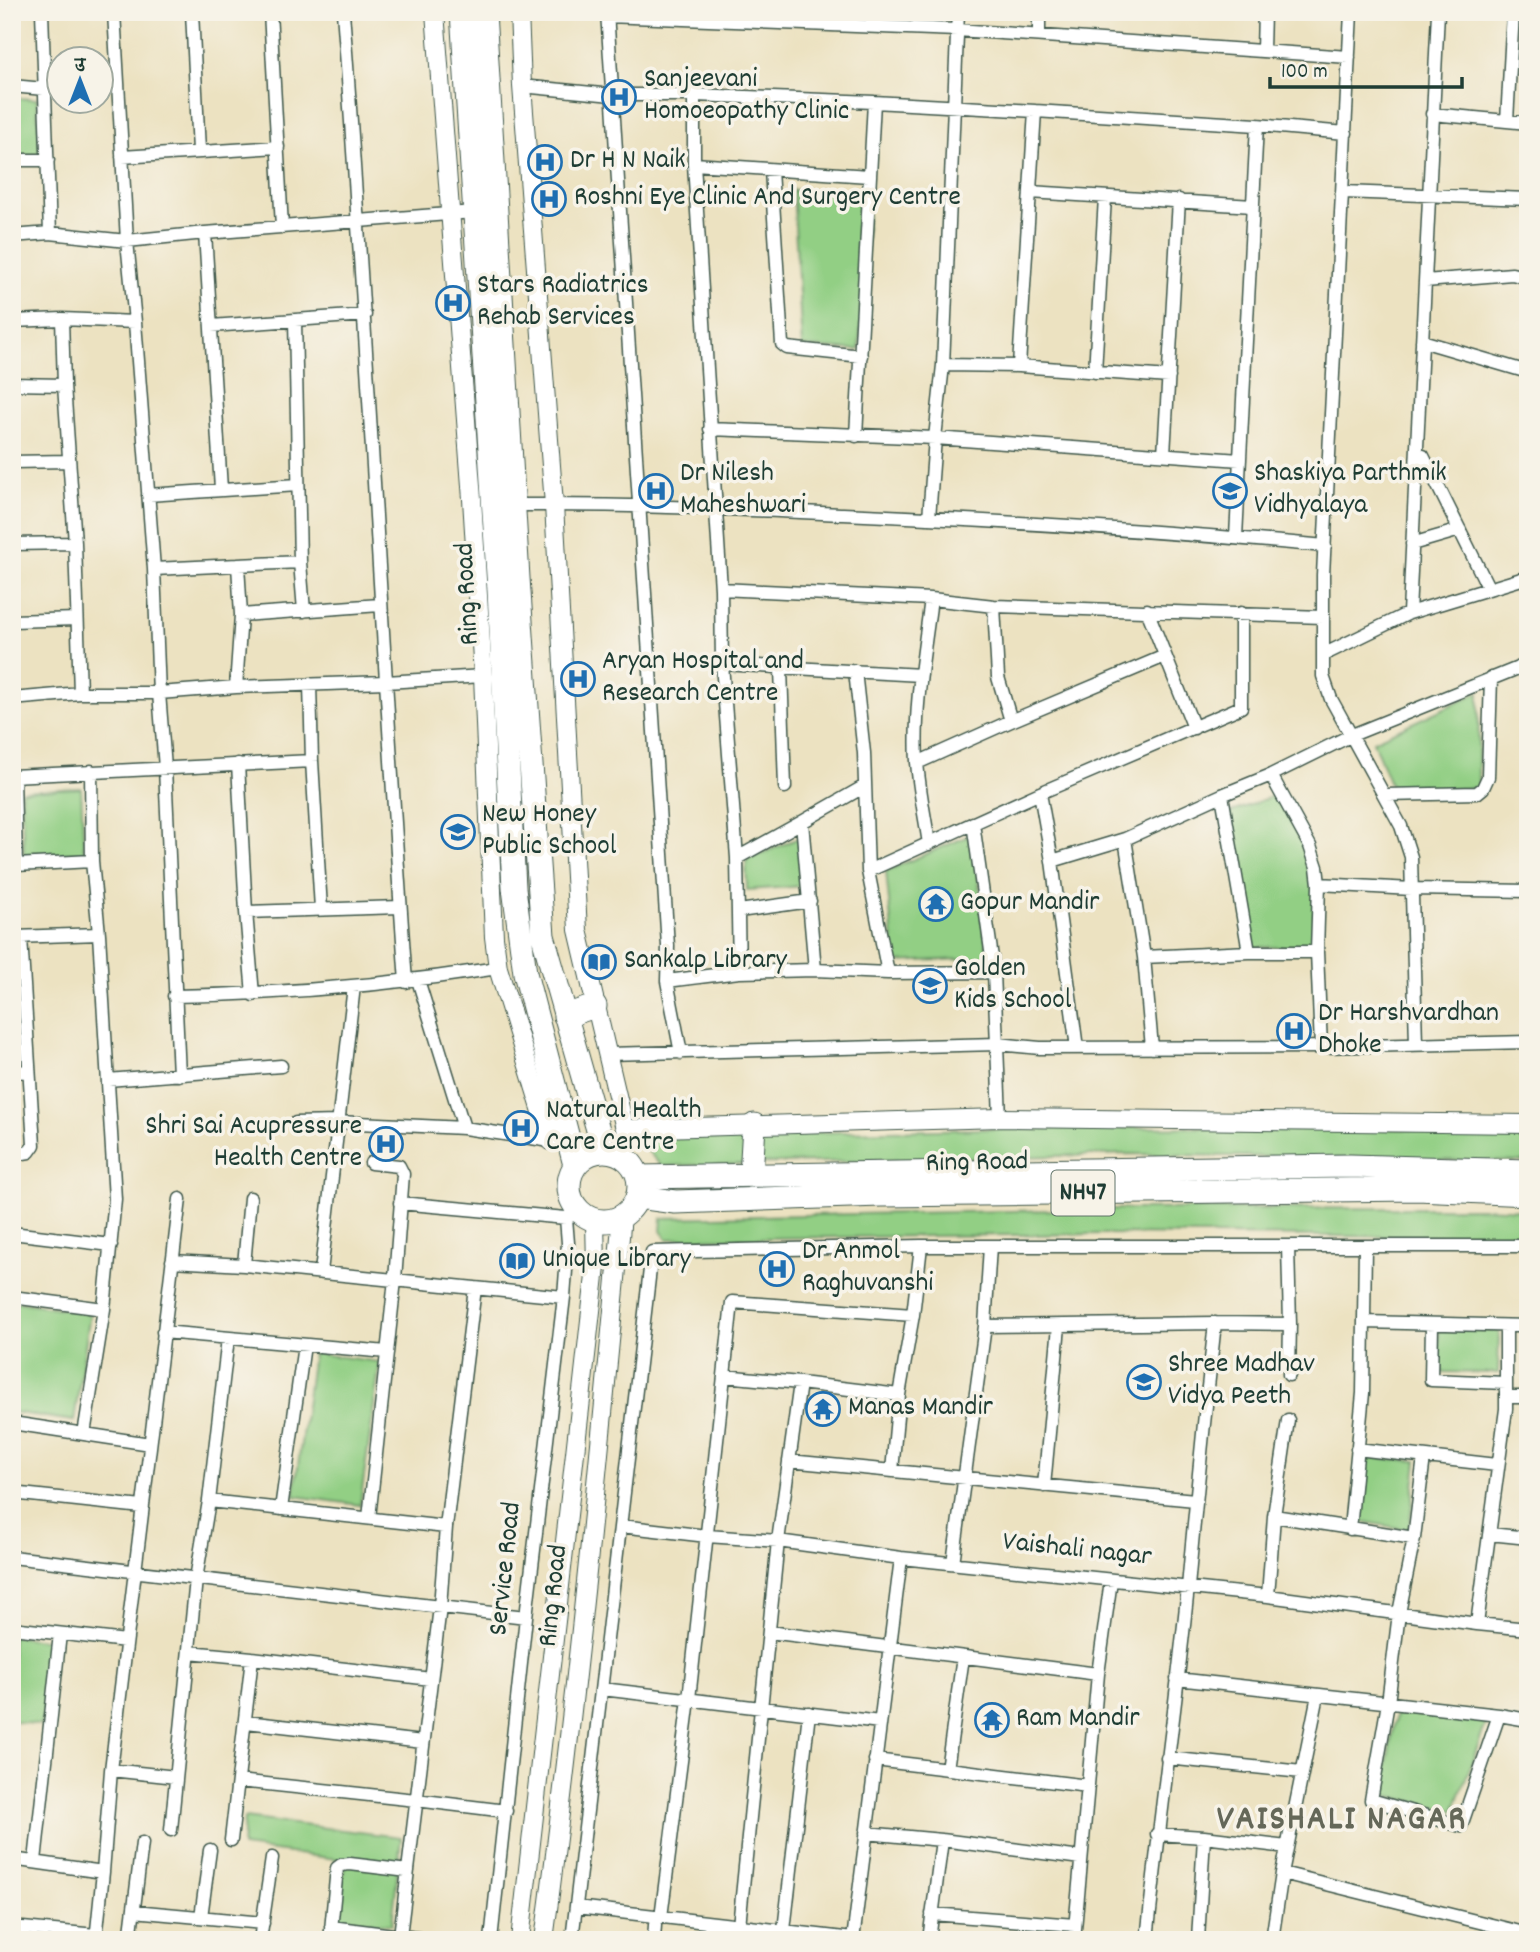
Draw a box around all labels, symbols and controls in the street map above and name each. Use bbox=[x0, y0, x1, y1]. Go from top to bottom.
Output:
north arrow bbox=[46, 46, 116, 116]
scale bar bbox=[1270, 46, 1463, 90]
text: उ bbox=[74, 53, 87, 80]
text: 100 m bbox=[1281, 58, 1328, 88]
place label: Sanjeevani Homoeopathy Clinic bbox=[644, 61, 849, 133]
hospital icon: Sanjeevani Homoeopathy Clinic bbox=[600, 78, 638, 116]
place label: Dr H N Naik bbox=[570, 142, 686, 182]
hospital icon: Dr H N Naik bbox=[526, 143, 564, 181]
place label: Roshni Eye Clinic And Surgery Centre bbox=[574, 179, 961, 219]
hospital icon: Roshni Eye Clinic And Surgery Centre bbox=[530, 180, 568, 218]
place label: Stars Radiatrics Rehab Services bbox=[477, 267, 648, 339]
hospital icon: Stars Radiatrics Rehab Services bbox=[434, 284, 472, 322]
place label: Dr Nilesh Maheshwari bbox=[680, 455, 806, 527]
place label: Shaskiya Parthmik Vidhyalaya bbox=[1254, 455, 1447, 527]
hospital icon: Dr Nilesh Maheshwari bbox=[637, 472, 675, 510]
school or university icon: Shaskiya Parthmik Vidhyalaya bbox=[1211, 472, 1249, 510]
street label: Ring Road bbox=[446, 542, 492, 646]
place label: Aryan Hospital and Research Centre bbox=[602, 643, 804, 715]
hospital icon: Aryan Hospital and Research Centre bbox=[559, 660, 597, 698]
place label: New Honey Public School bbox=[482, 796, 617, 868]
school or university icon: New Honey Public School bbox=[439, 813, 477, 851]
place label: Gopur Mandir bbox=[960, 884, 1100, 924]
temple icon: Gopur Mandir bbox=[917, 885, 955, 923]
place label: Sankalp Library bbox=[624, 942, 788, 982]
library icon: Sankalp Library bbox=[580, 943, 618, 981]
place label: Golden Kids School bbox=[954, 950, 1072, 1022]
school or university icon: Golden Kids School bbox=[911, 967, 949, 1005]
place label: Dr Harshvardhan Dhoke bbox=[1318, 995, 1499, 1067]
hospital icon: Dr Harshvardhan Dhoke bbox=[1275, 1012, 1313, 1050]
place label: Natural Health Care Centre bbox=[546, 1092, 702, 1164]
place label: Shri Sai Acupressure Health Centre bbox=[145, 1108, 362, 1180]
hospital icon: Natural Health Care Centre bbox=[502, 1109, 540, 1147]
hospital icon: Shri Sai Acupressure Health Centre bbox=[367, 1125, 405, 1163]
street label: Ring Road bbox=[925, 1143, 1029, 1185]
road number: NH47 bbox=[1052, 1170, 1114, 1216]
place label: Dr Anmol Raghuvanshi bbox=[802, 1233, 933, 1305]
place label: Unique Library bbox=[542, 1241, 691, 1281]
library icon: Unique Library bbox=[498, 1242, 536, 1280]
hospital icon: Dr Anmol Raghuvanshi bbox=[758, 1250, 796, 1288]
place label: Shree Madhav Vidya Peeth bbox=[1168, 1346, 1315, 1418]
school or university icon: Shree Madhav Vidya Peeth bbox=[1125, 1363, 1163, 1401]
place label: Manas Mandir bbox=[848, 1389, 994, 1429]
temple icon: Manas Mandir bbox=[804, 1390, 842, 1428]
street label: Service Road bbox=[480, 1500, 534, 1638]
street label: Vaishali nagar bbox=[1001, 1523, 1154, 1579]
street label: Ring Road bbox=[530, 1543, 580, 1649]
place label: Ram Mandir bbox=[1016, 1700, 1140, 1740]
temple icon: Ram Mandir bbox=[973, 1701, 1011, 1739]
district label: VAISHALI NAGAR bbox=[1217, 1796, 1467, 1846]

